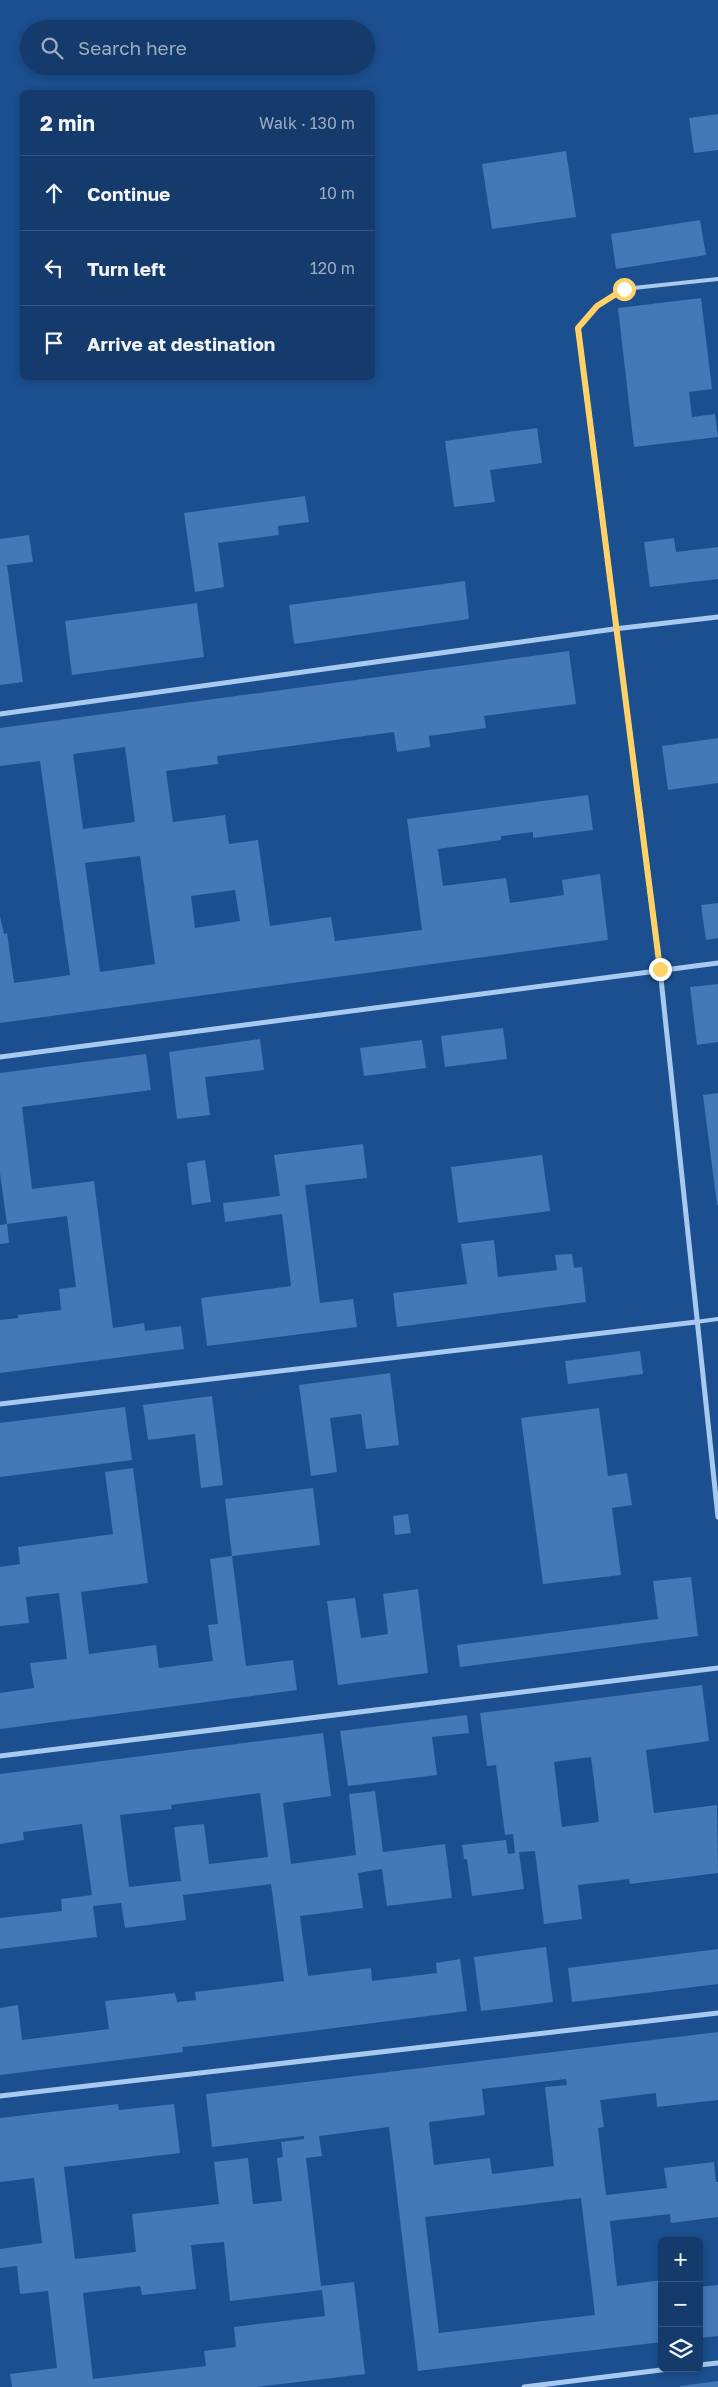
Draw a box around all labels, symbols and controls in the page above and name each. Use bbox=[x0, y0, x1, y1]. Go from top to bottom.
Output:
search box bbox=[20, 20, 375, 75]
icon: search bbox=[38, 34, 66, 62]
text: Search here bbox=[78, 36, 187, 59]
text: 2 min bbox=[40, 110, 95, 136]
text: Walk · 130 m bbox=[259, 113, 355, 133]
icon: ahead bbox=[40, 179, 68, 207]
text: Continue bbox=[87, 182, 170, 205]
text: 10 m bbox=[319, 183, 355, 203]
icon: left bbox=[40, 254, 68, 282]
text: Turn left bbox=[87, 257, 166, 280]
text: 120 m bbox=[310, 258, 355, 278]
route start bbox=[613, 278, 636, 301]
icon: arrive bbox=[40, 329, 68, 357]
text: Arrive at destination bbox=[87, 332, 275, 355]
route end bbox=[649, 958, 672, 981]
map controls bbox=[658, 2237, 703, 2372]
button: + bbox=[658, 2237, 703, 2282]
button: − bbox=[658, 2282, 703, 2327]
button: layers bbox=[658, 2327, 703, 2372]

